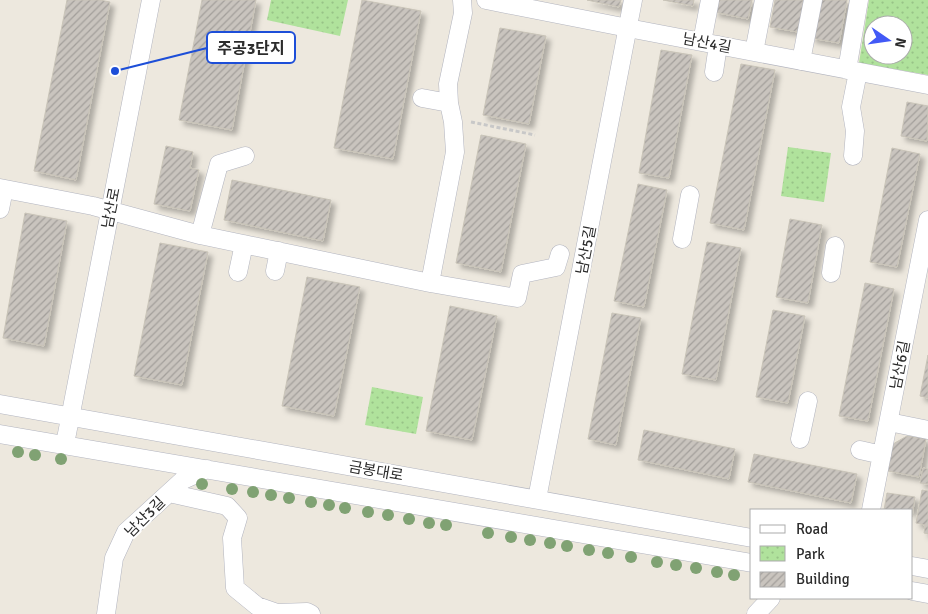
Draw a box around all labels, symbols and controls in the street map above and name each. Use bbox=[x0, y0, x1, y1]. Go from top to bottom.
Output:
north arrow bbox=[863, 15, 913, 65]
street label: 남산4길 bbox=[681, 29, 733, 57]
callout: 주공3단지 bbox=[207, 32, 295, 63]
text: N bbox=[891, 36, 910, 49]
text: 주공3단지 bbox=[217, 39, 285, 59]
street label: 남산로 bbox=[98, 186, 124, 230]
street label: 남산5길 bbox=[572, 224, 600, 276]
street label: 남산6길 bbox=[886, 339, 914, 391]
street label: 금봉대로 bbox=[347, 457, 405, 485]
street label: 남산3길 bbox=[121, 493, 169, 541]
legend bbox=[750, 509, 913, 599]
text: Road bbox=[796, 520, 828, 538]
text: Park bbox=[796, 545, 825, 563]
text: Building bbox=[796, 570, 850, 588]

